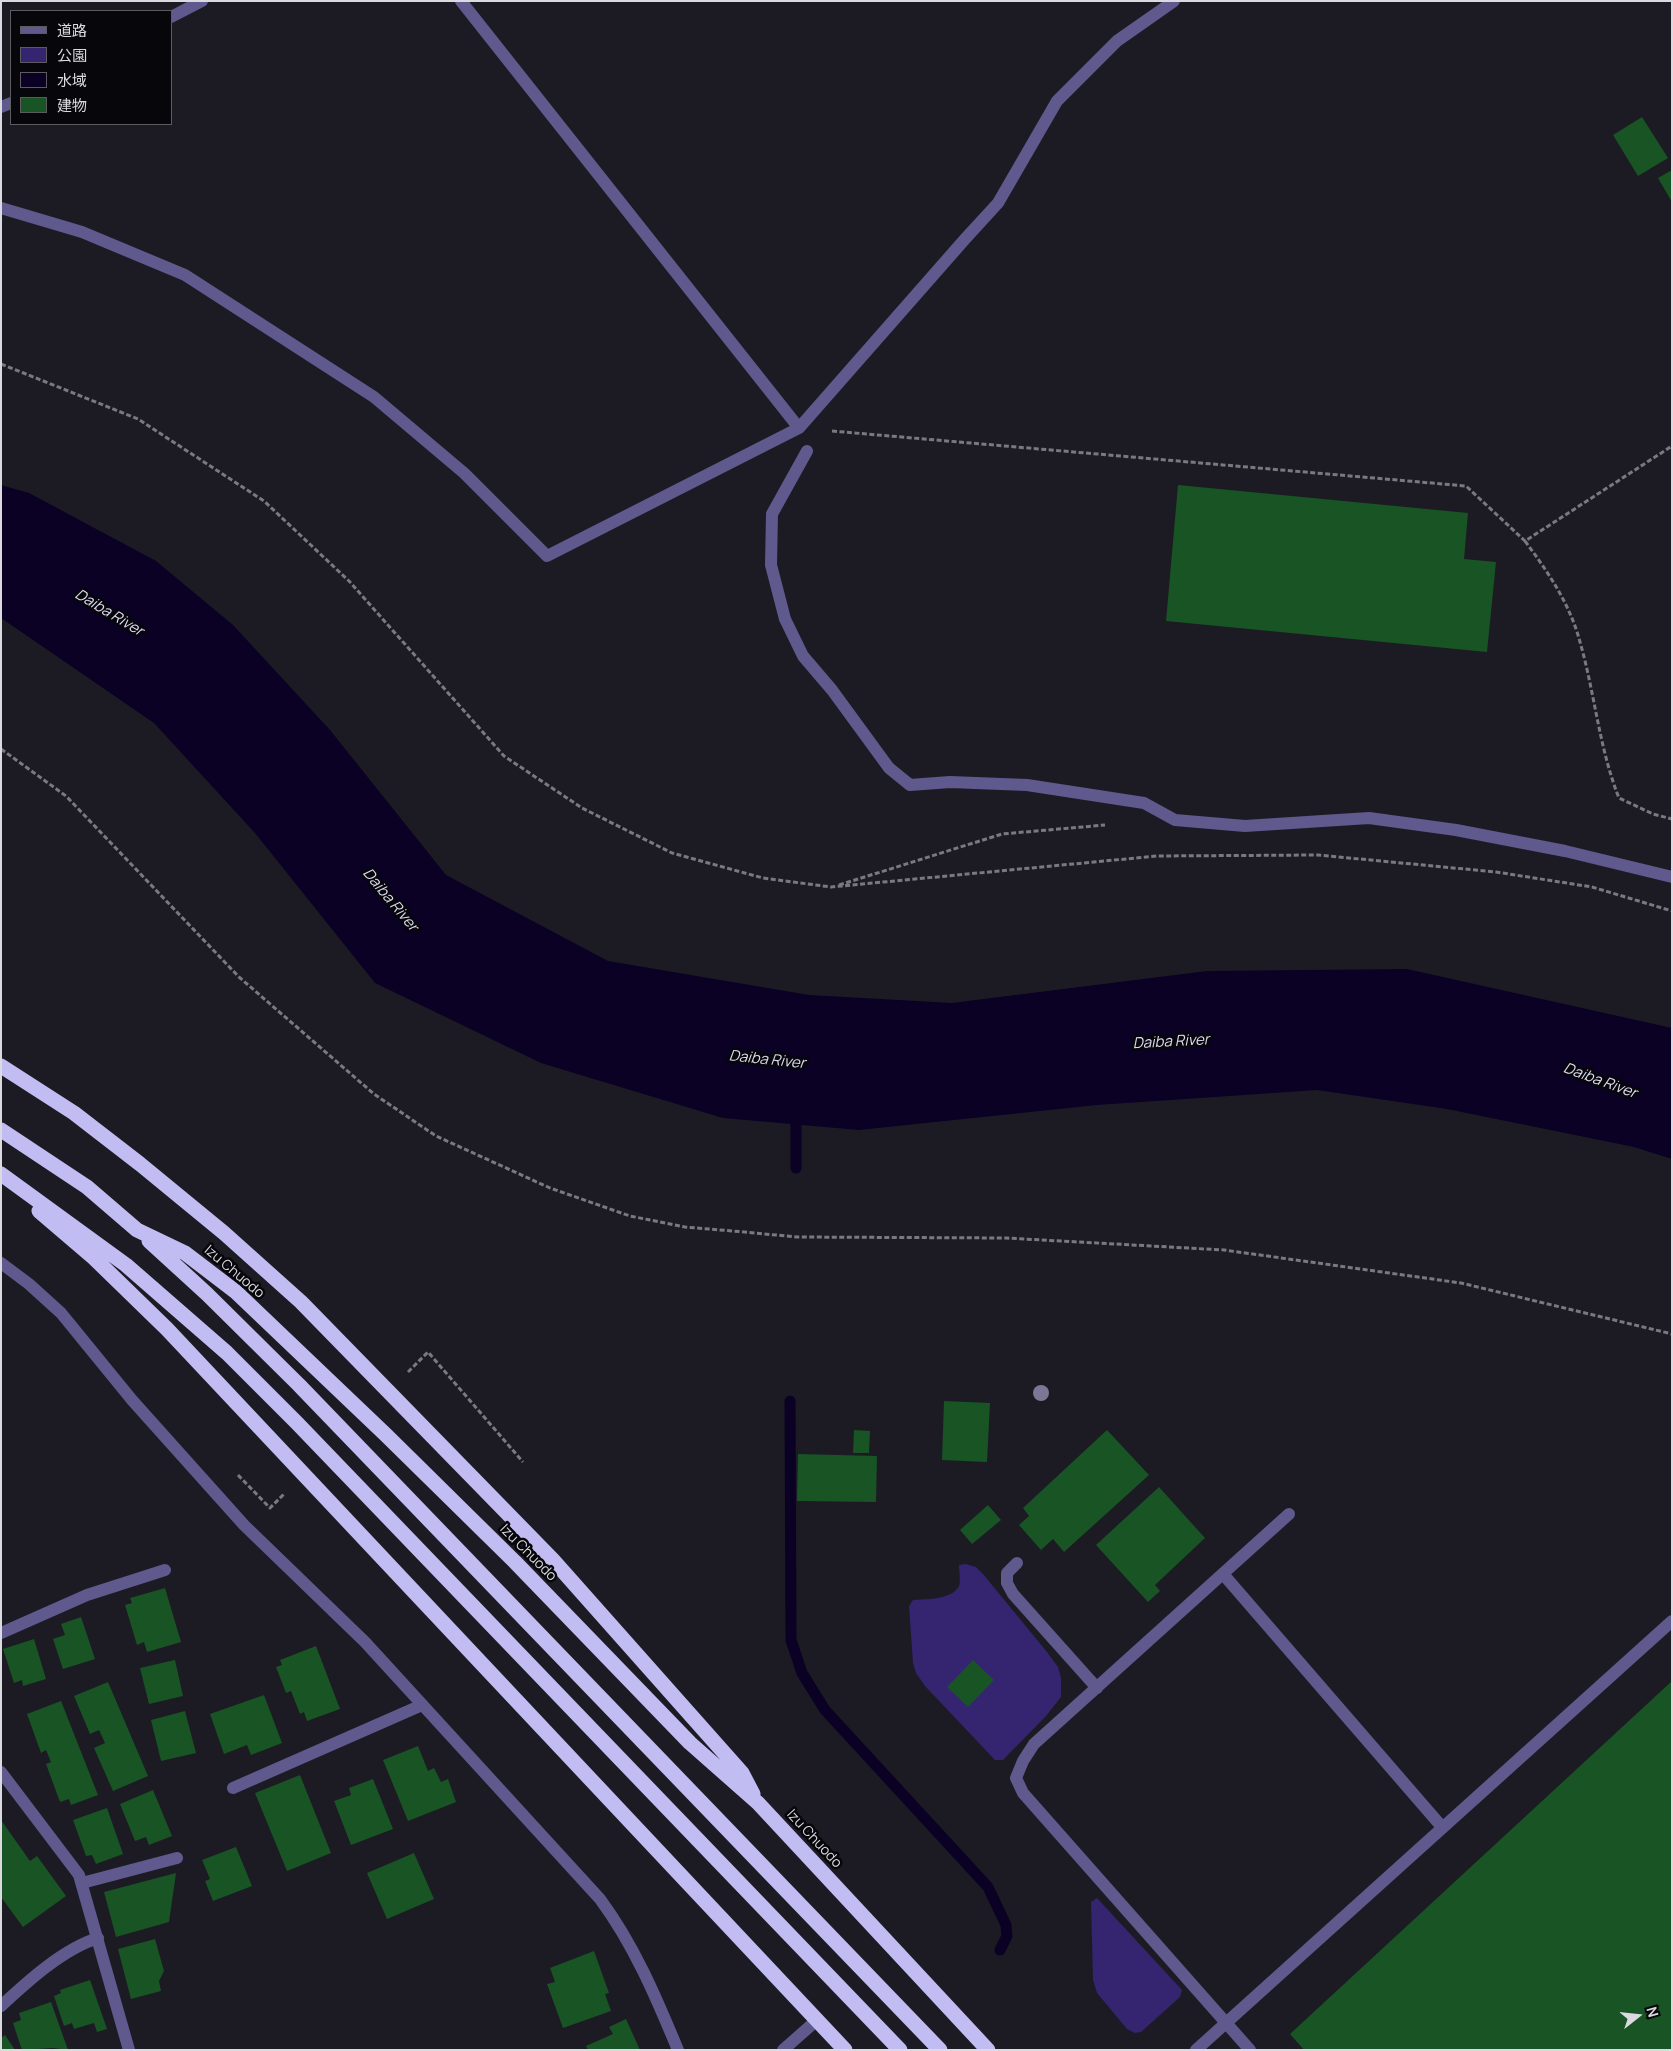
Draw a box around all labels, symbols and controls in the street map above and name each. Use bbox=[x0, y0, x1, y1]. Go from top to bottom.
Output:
legend bbox=[10, 10, 172, 125]
text: 道路 bbox=[57, 20, 87, 41]
text: 公園 bbox=[57, 45, 87, 66]
text: 水域 bbox=[57, 70, 87, 91]
text: 建物 bbox=[57, 95, 87, 116]
water label: Daiba River bbox=[72, 586, 146, 640]
water label: Daiba River bbox=[358, 865, 422, 935]
water label: Daiba River bbox=[1132, 1031, 1210, 1053]
water label: Daiba River bbox=[728, 1047, 806, 1073]
water label: Daiba River bbox=[1561, 1059, 1639, 1103]
street label: Izu Chuodo bbox=[201, 1242, 267, 1302]
street label: Izu Chuodo bbox=[496, 1521, 560, 1585]
street label: Izu Chuodo bbox=[783, 1806, 845, 1872]
north arrow bbox=[1613, 1991, 1663, 2041]
text: N bbox=[1642, 2004, 1663, 2019]

